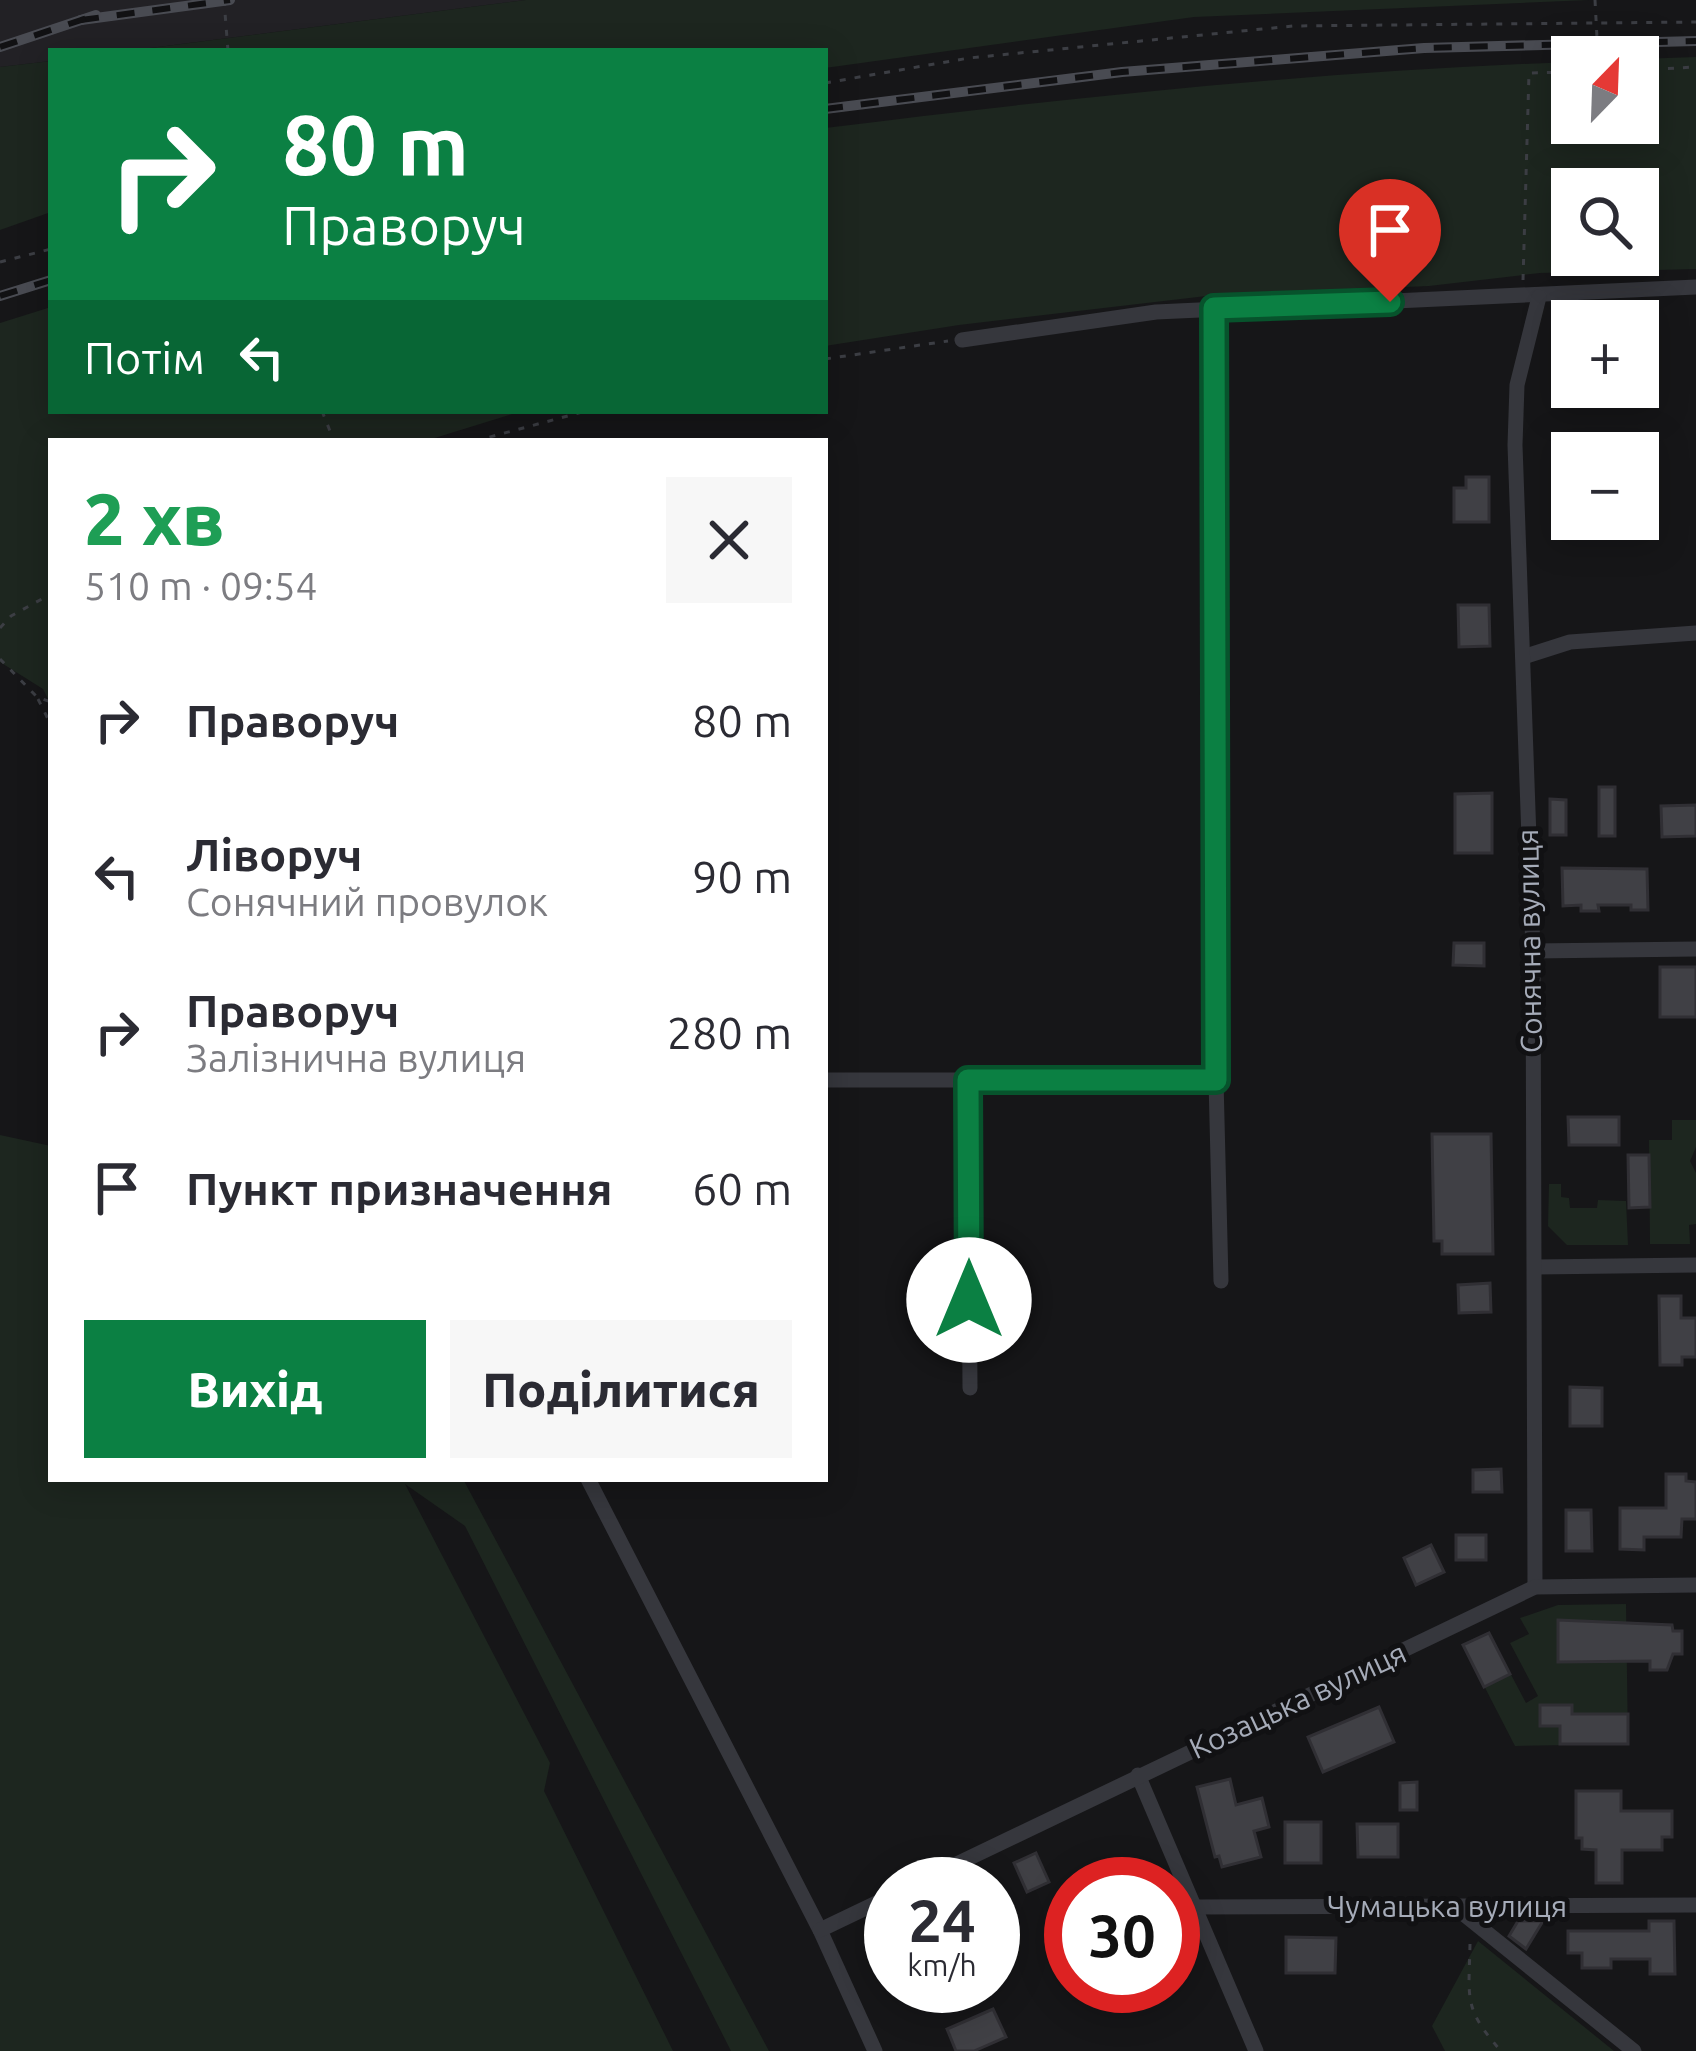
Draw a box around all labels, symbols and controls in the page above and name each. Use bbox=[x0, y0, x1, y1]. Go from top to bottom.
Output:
north arrow bbox=[1551, 36, 1659, 144]
map controls bbox=[1551, 36, 1659, 540]
icon: right bbox=[84, 96, 240, 252]
text: 80 m bbox=[282, 97, 469, 191]
button: search bbox=[1551, 168, 1659, 276]
pin bbox=[1339, 179, 1441, 302]
text: Праворуч bbox=[282, 195, 526, 255]
icon: arrive bbox=[1357, 197, 1423, 263]
button: + bbox=[1551, 300, 1659, 408]
icon: left bbox=[229, 324, 295, 390]
text: Потім bbox=[84, 332, 205, 383]
button: − bbox=[1551, 432, 1659, 540]
button: close bbox=[666, 477, 792, 603]
text: 2 хв bbox=[84, 478, 225, 559]
text: 510 m · 09:54 bbox=[84, 564, 318, 607]
icon: right bbox=[84, 687, 150, 753]
text: Праворуч bbox=[186, 695, 399, 746]
text: 80 m bbox=[692, 695, 792, 746]
street label: Сонячна вулиця bbox=[1510, 828, 1548, 1054]
text: Ліворуч bbox=[186, 829, 362, 880]
icon: left bbox=[84, 843, 150, 909]
text: 90 m bbox=[692, 851, 792, 902]
text: Сонячний провулок bbox=[186, 880, 548, 923]
text: Праворуч bbox=[186, 985, 399, 1036]
icon: right bbox=[84, 999, 150, 1065]
text: 280 m bbox=[667, 1007, 792, 1058]
text: Залізнична вулиця bbox=[186, 1036, 526, 1079]
icon: arrive bbox=[84, 1155, 150, 1221]
text: Пункт призначення bbox=[186, 1163, 613, 1214]
text: 60 m bbox=[692, 1163, 792, 1214]
position arrow bbox=[906, 1237, 1032, 1363]
button: Вихід bbox=[84, 1320, 426, 1458]
button: Поділитися bbox=[450, 1320, 792, 1458]
street label: Козацька вулиця bbox=[1184, 1635, 1411, 1765]
speed limit sign: 30 bbox=[1044, 1857, 1200, 2013]
text: 24 bbox=[908, 1886, 976, 1953]
street label: Чумацька вулиця bbox=[1327, 1889, 1567, 1923]
text: km/h bbox=[907, 1948, 977, 1982]

